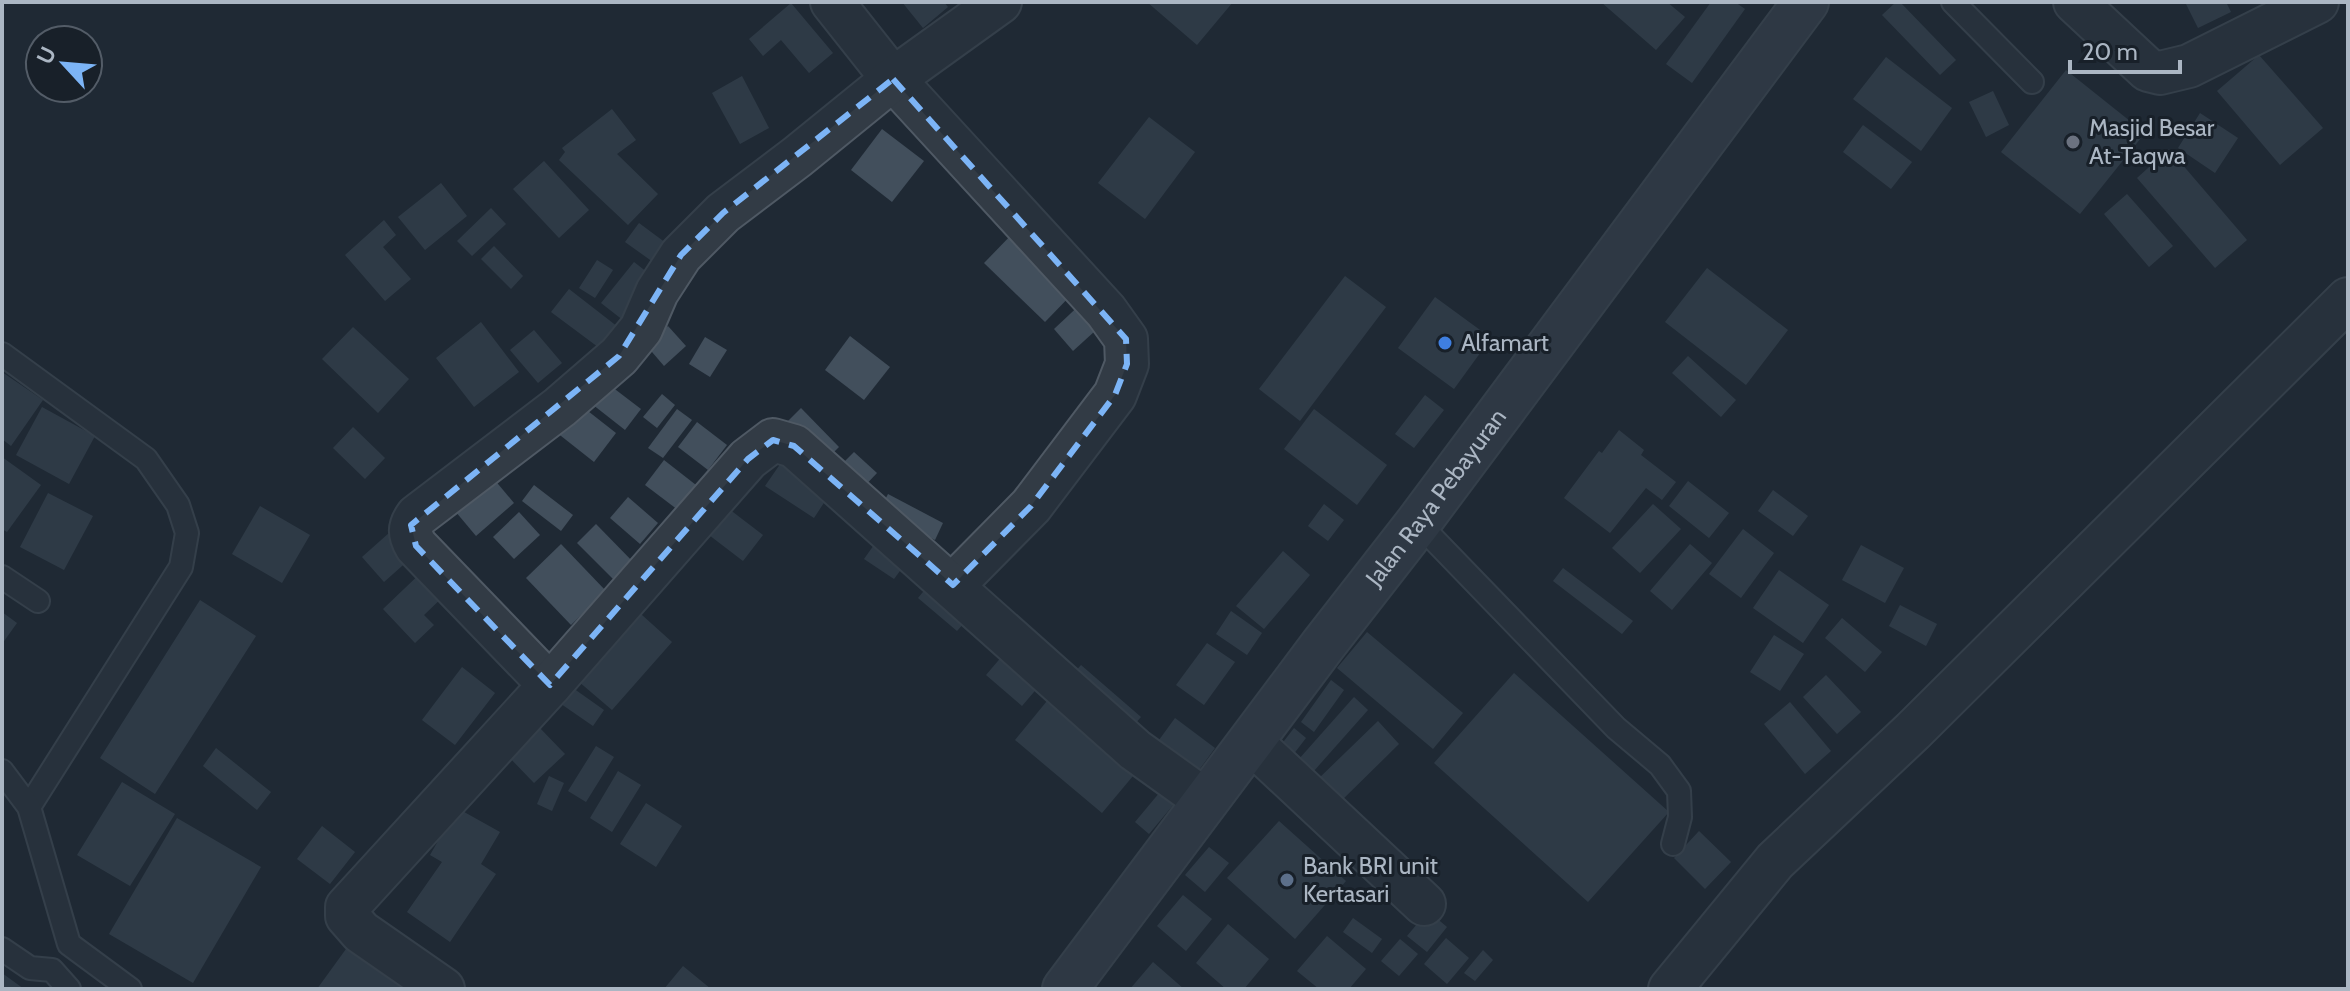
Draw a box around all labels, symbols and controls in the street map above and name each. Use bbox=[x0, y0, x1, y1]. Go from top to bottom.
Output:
north arrow bbox=[24, 24, 104, 104]
scale bar bbox=[2070, 24, 2180, 74]
text: 20 m bbox=[2082, 37, 2138, 66]
text: U bbox=[31, 42, 62, 68]
place label: Masjid Besar At-Taqwa bbox=[2089, 113, 2215, 170]
marker: Masjid Besar At-Taqwa bbox=[2064, 133, 2082, 151]
place label: Alfamart bbox=[1461, 328, 1549, 357]
marker: Alfamart bbox=[1436, 334, 1454, 352]
street label: Jalan Raya Pebayuran bbox=[1359, 403, 1512, 592]
place label: Bank BRI unit Kertasari bbox=[1303, 851, 1438, 908]
marker: Bank BRI unit Kertasari bbox=[1278, 871, 1296, 889]

